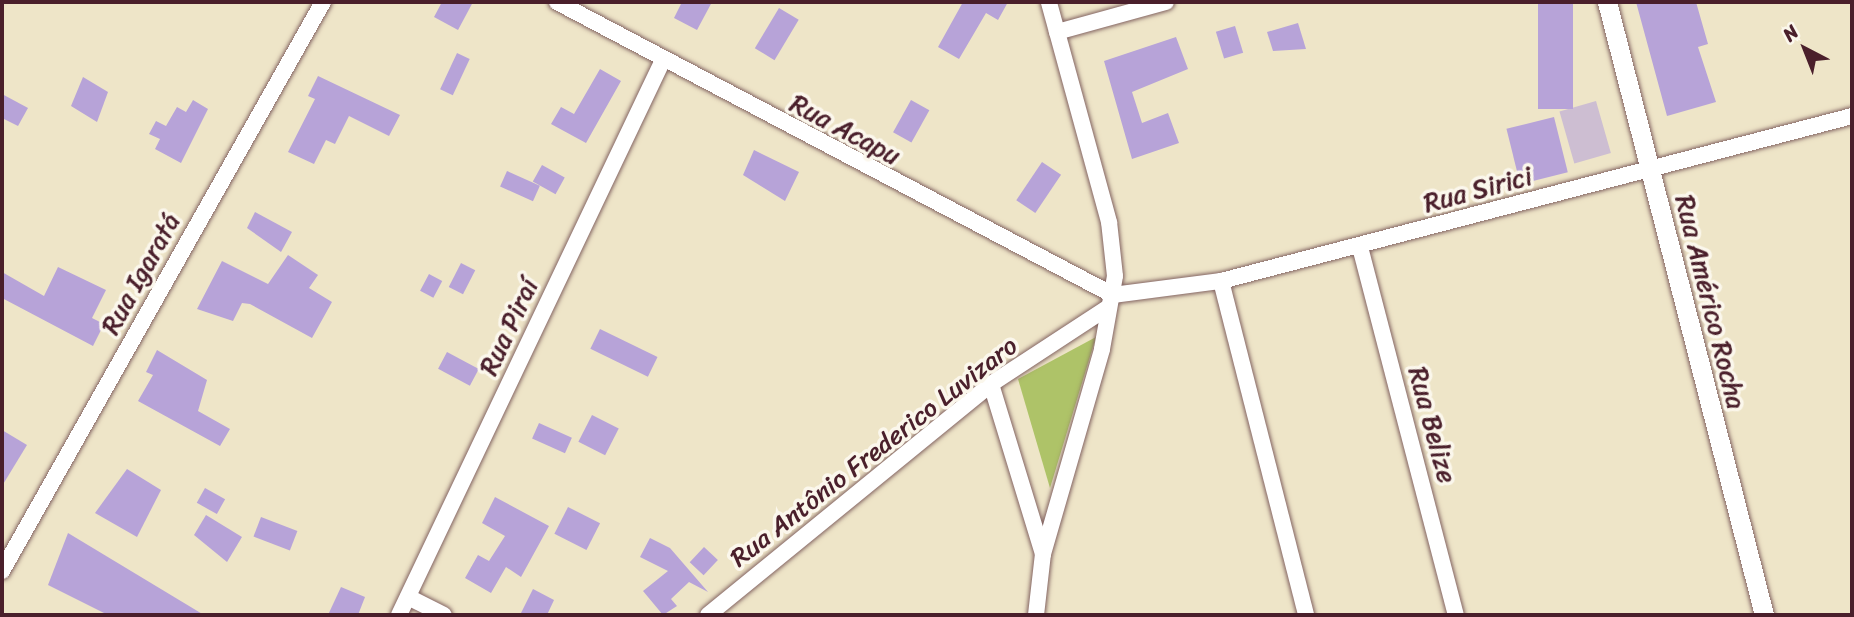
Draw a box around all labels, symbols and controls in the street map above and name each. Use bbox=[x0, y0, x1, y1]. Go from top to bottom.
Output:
north arrow bbox=[1770, 14, 1840, 84]
text: N bbox=[1775, 16, 1807, 50]
street label: Rua Acapu bbox=[785, 88, 905, 172]
street label: Rua Sirici bbox=[1420, 161, 1536, 219]
street label: Rua Américo Rocha bbox=[1668, 192, 1752, 412]
street label: Rua Igaratá bbox=[95, 208, 187, 340]
street label: Rua Piraí bbox=[473, 274, 545, 380]
street label: Rua Antônio Frederico Luvizaro bbox=[724, 330, 1024, 574]
street label: Rua Belize bbox=[1402, 364, 1462, 486]

